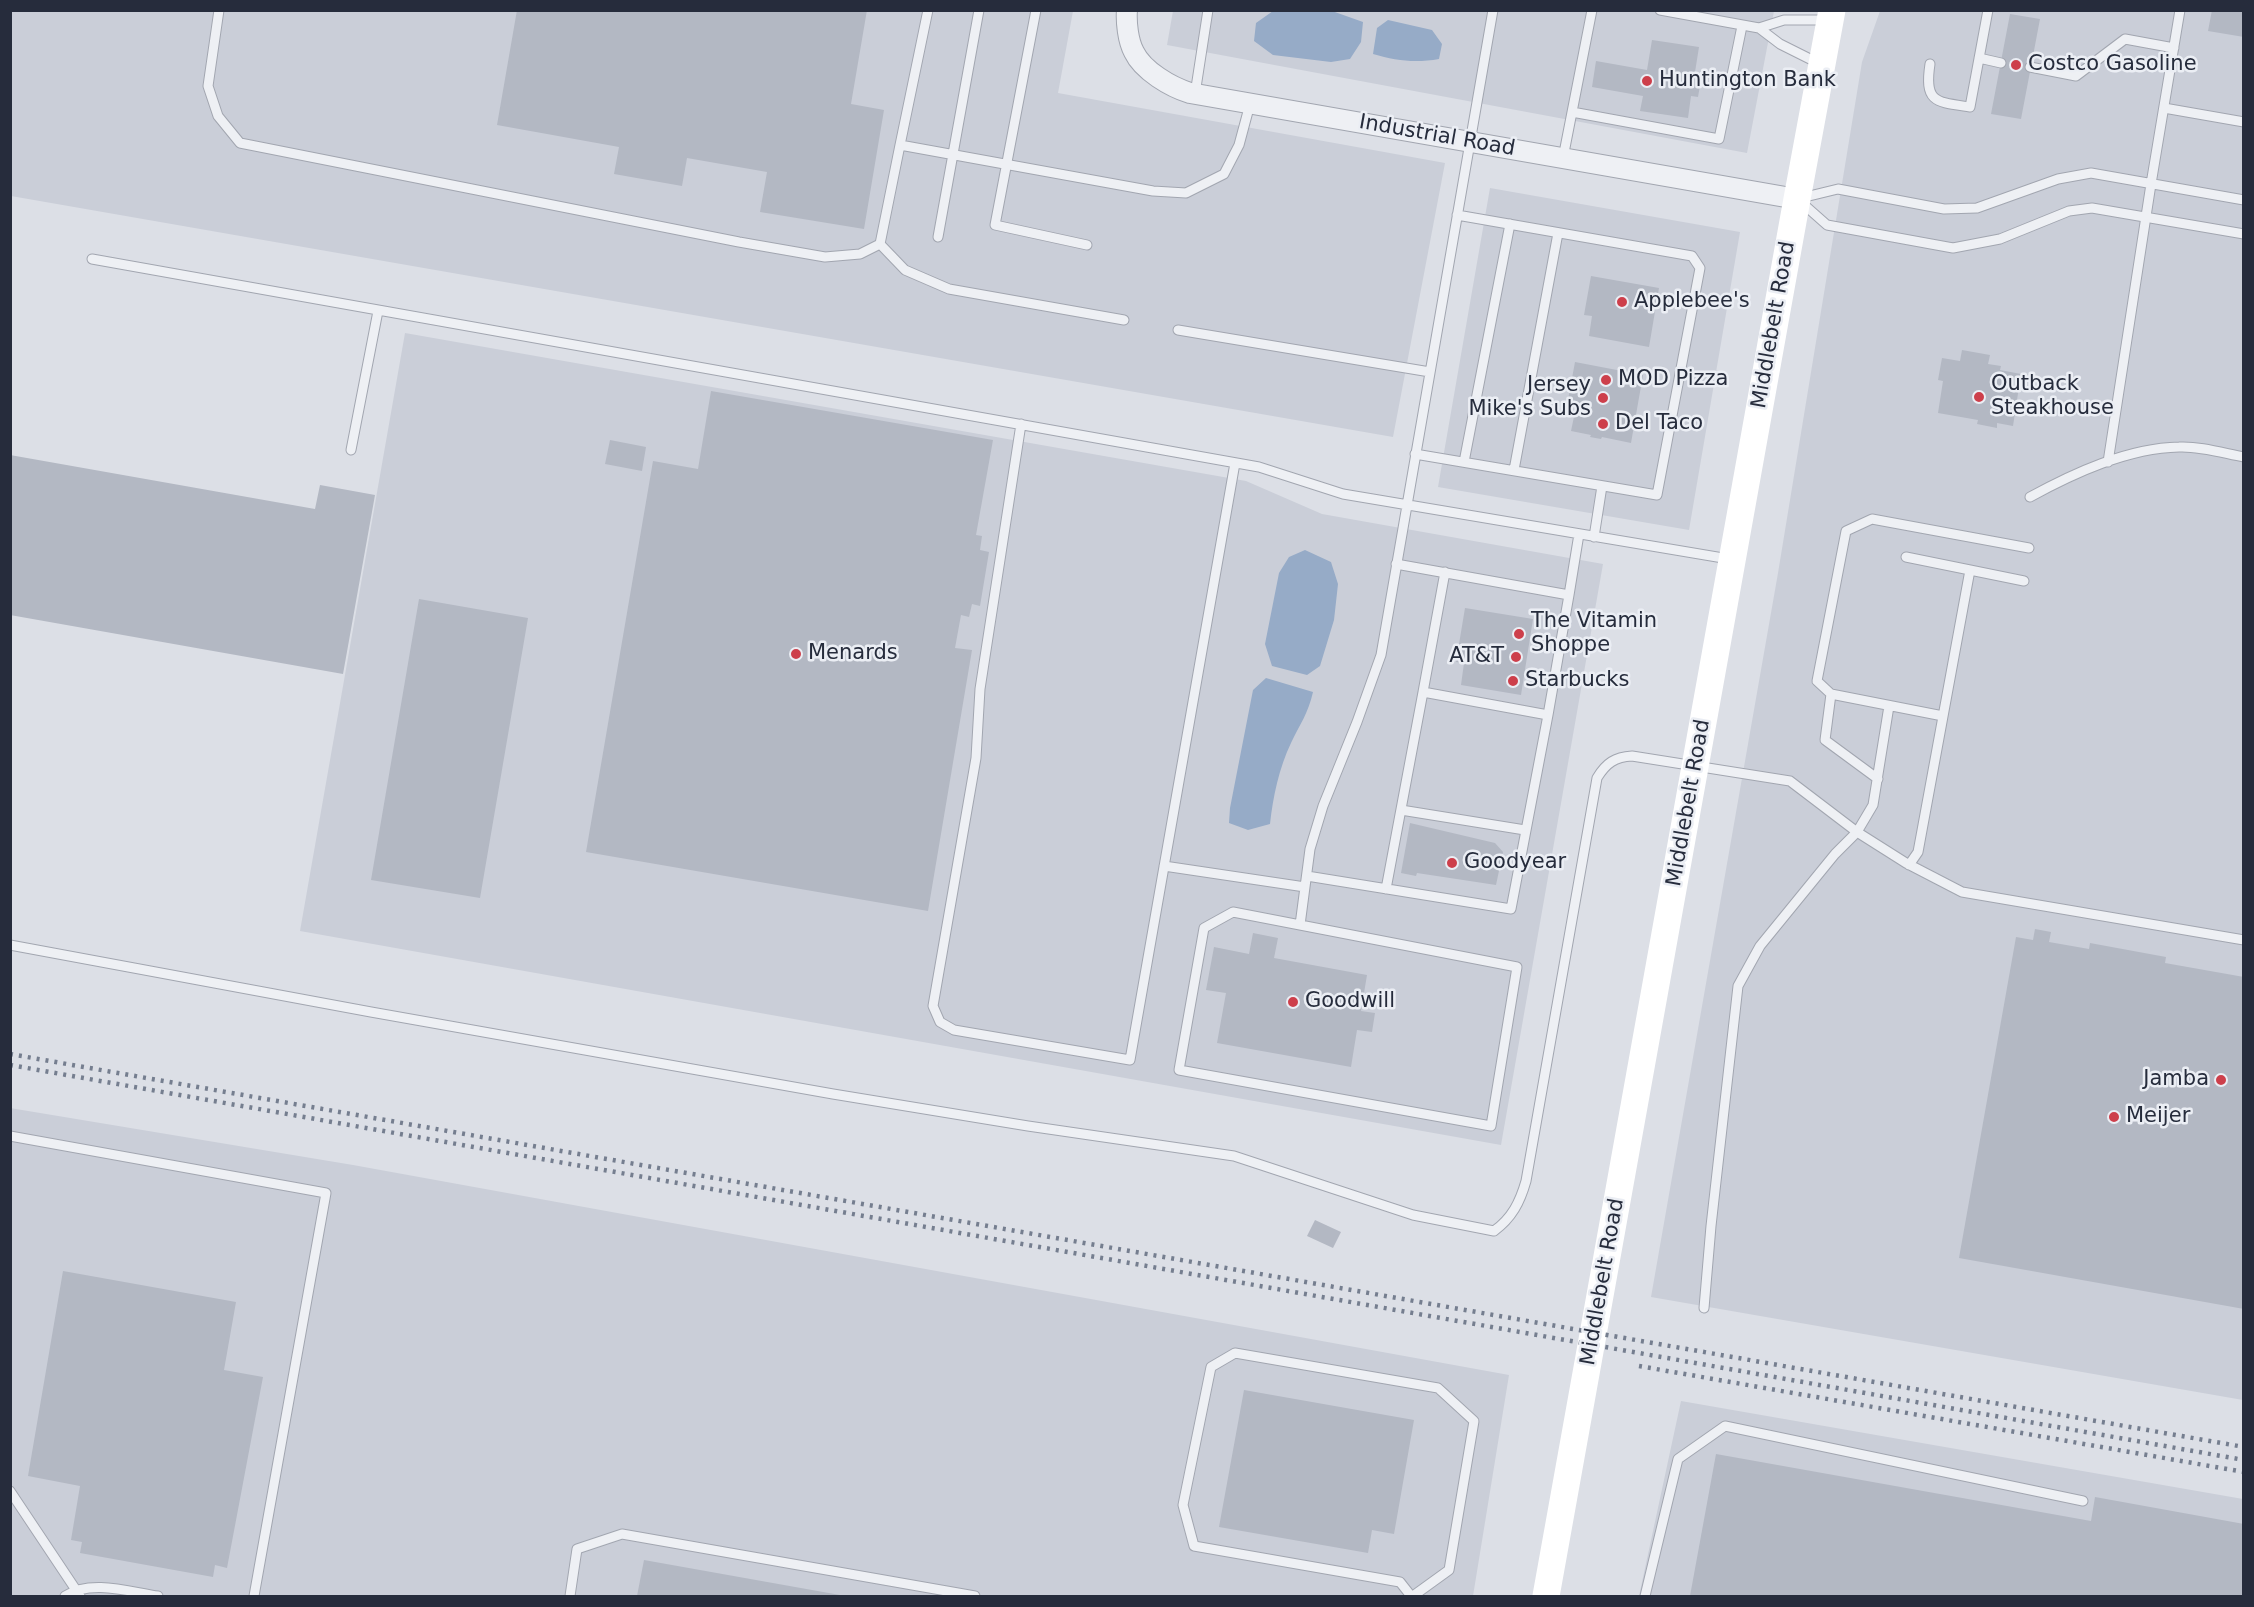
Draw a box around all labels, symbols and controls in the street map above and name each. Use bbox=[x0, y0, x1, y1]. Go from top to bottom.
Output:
place label: Costco Gasoline bbox=[2028, 52, 2197, 78]
marker: Costco Gasoline bbox=[2009, 58, 2023, 72]
place label: Huntington Bank bbox=[1659, 68, 1836, 94]
marker: Huntington Bank bbox=[1640, 74, 1654, 88]
street label: Industrial Road bbox=[1357, 110, 1517, 162]
street label: Middlebelt Road bbox=[1747, 240, 1801, 410]
place label: Applebee's bbox=[1634, 289, 1750, 315]
marker: Applebee's bbox=[1615, 295, 1629, 309]
place label: MOD Pizza bbox=[1618, 367, 1728, 393]
place label: Outback Steakhouse bbox=[1991, 372, 2114, 422]
place label: Jersey Mike's Subs bbox=[1468, 373, 1591, 423]
marker: MOD Pizza bbox=[1599, 373, 1613, 387]
marker: Outback Steakhouse bbox=[1972, 390, 1986, 404]
marker: Jersey Mike's Subs bbox=[1596, 391, 1610, 405]
place label: Del Taco bbox=[1615, 411, 1703, 437]
marker: Del Taco bbox=[1596, 417, 1610, 431]
place label: The Vitamin Shoppe bbox=[1531, 609, 1657, 659]
marker: The Vitamin Shoppe bbox=[1512, 627, 1526, 641]
place label: Menards bbox=[808, 641, 898, 667]
place label: AT&T bbox=[1449, 644, 1504, 670]
marker: Menards bbox=[789, 647, 803, 661]
marker: AT&T bbox=[1509, 650, 1523, 664]
place label: Starbucks bbox=[1525, 668, 1629, 694]
marker: Starbucks bbox=[1506, 674, 1520, 688]
street label: Middlebelt Road bbox=[1662, 718, 1716, 888]
place label: Goodyear bbox=[1464, 850, 1566, 876]
marker: Goodyear bbox=[1445, 856, 1459, 870]
place label: Goodwill bbox=[1305, 989, 1395, 1015]
marker: Goodwill bbox=[1286, 995, 1300, 1009]
place label: Jamba bbox=[2143, 1067, 2209, 1093]
marker: Jamba bbox=[2214, 1073, 2228, 1087]
place label: Meijer bbox=[2126, 1104, 2190, 1130]
marker: Meijer bbox=[2107, 1110, 2121, 1124]
street label: Middlebelt Road bbox=[1576, 1197, 1630, 1367]

